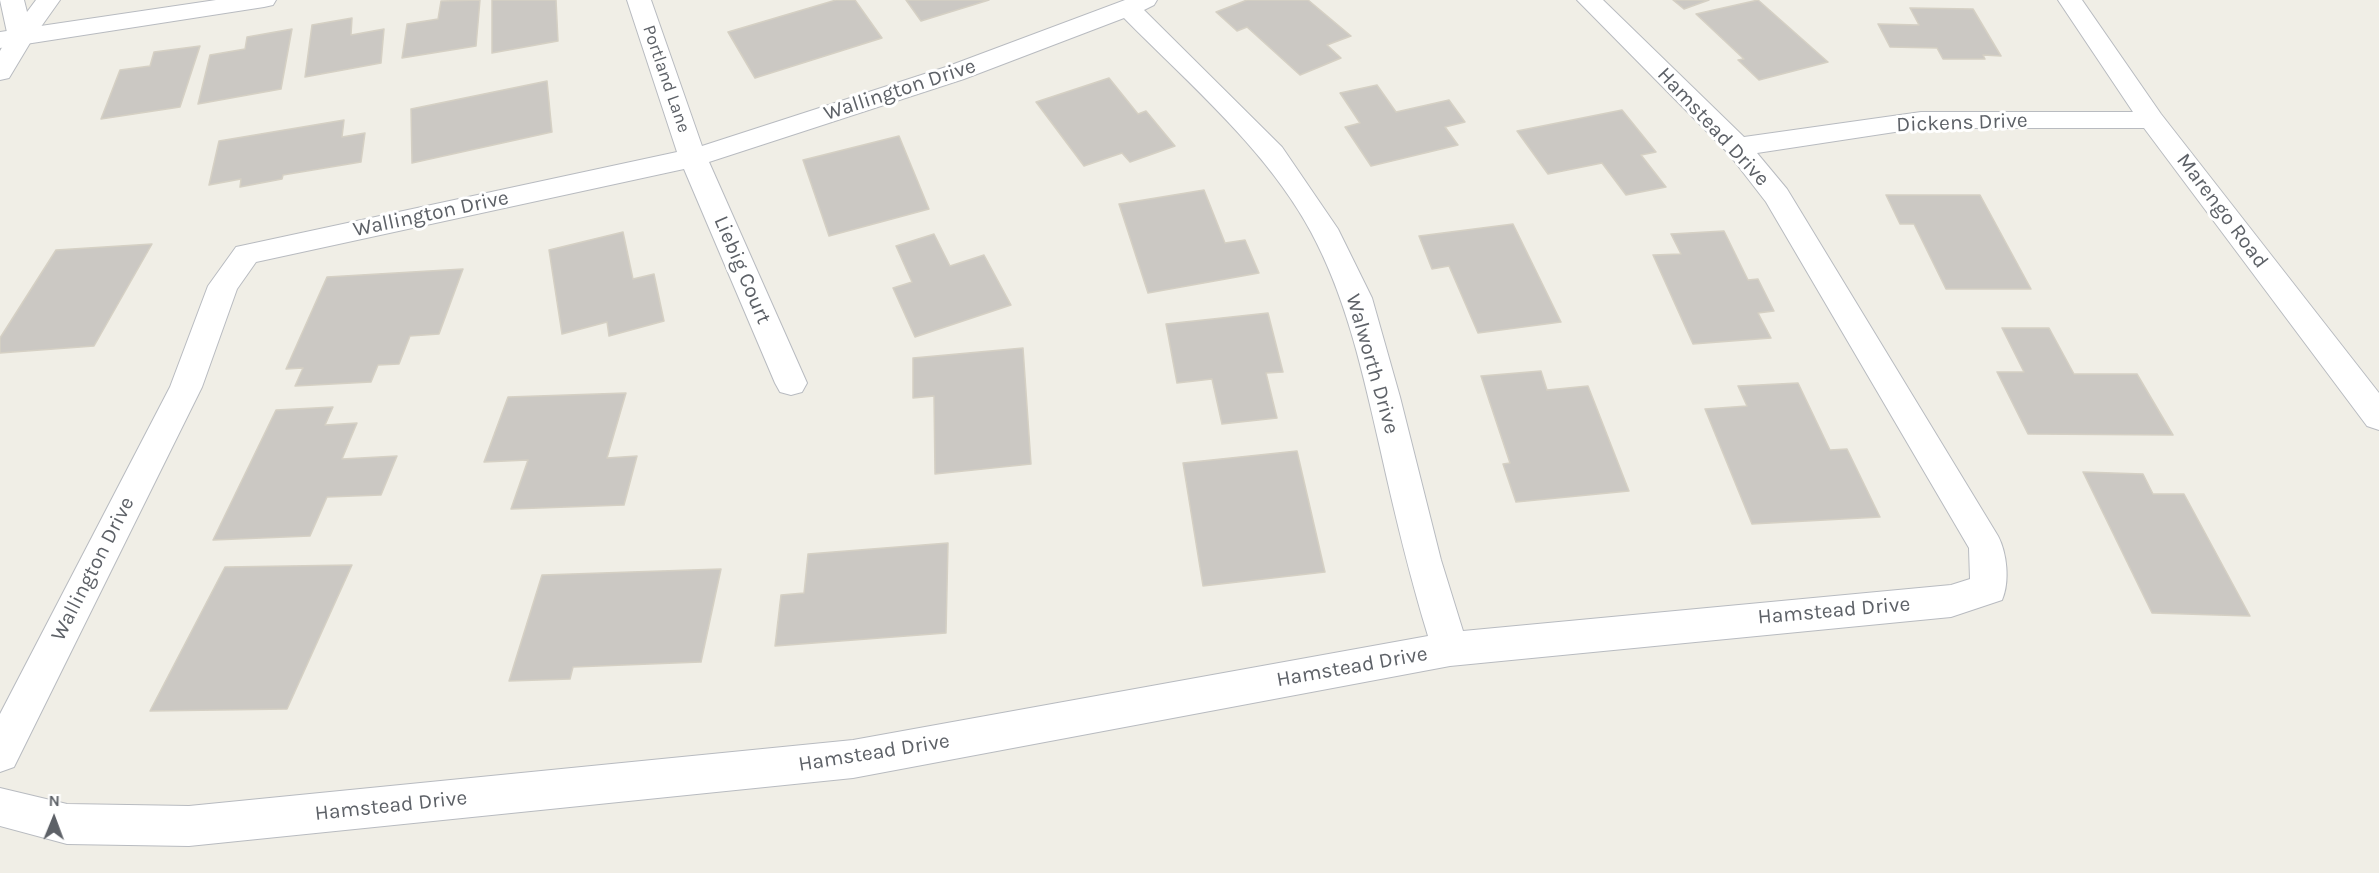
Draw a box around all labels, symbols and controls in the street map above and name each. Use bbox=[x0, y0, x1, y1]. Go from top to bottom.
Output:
street label: Portland Lane bbox=[638, 22, 694, 136]
street label: Wallington Drive bbox=[821, 54, 979, 126]
street label: Hamstead Drive bbox=[1652, 62, 1774, 192]
street label: Dickens Drive bbox=[1896, 108, 2028, 138]
street label: Marengo Road bbox=[2171, 149, 2273, 273]
street label: Wallington Drive bbox=[351, 185, 511, 243]
street label: Liebig Court bbox=[708, 212, 776, 328]
street label: Walworth Drive bbox=[1340, 291, 1404, 437]
street label: Wallington Drive bbox=[46, 493, 140, 645]
street label: Hamstead Drive bbox=[1757, 592, 1911, 630]
street label: Hamstead Drive bbox=[1274, 641, 1430, 693]
street label: Hamstead Drive bbox=[796, 729, 952, 777]
street label: Hamstead Drive bbox=[314, 785, 468, 827]
north arrow bbox=[24, 789, 84, 849]
text: N bbox=[48, 791, 60, 810]

